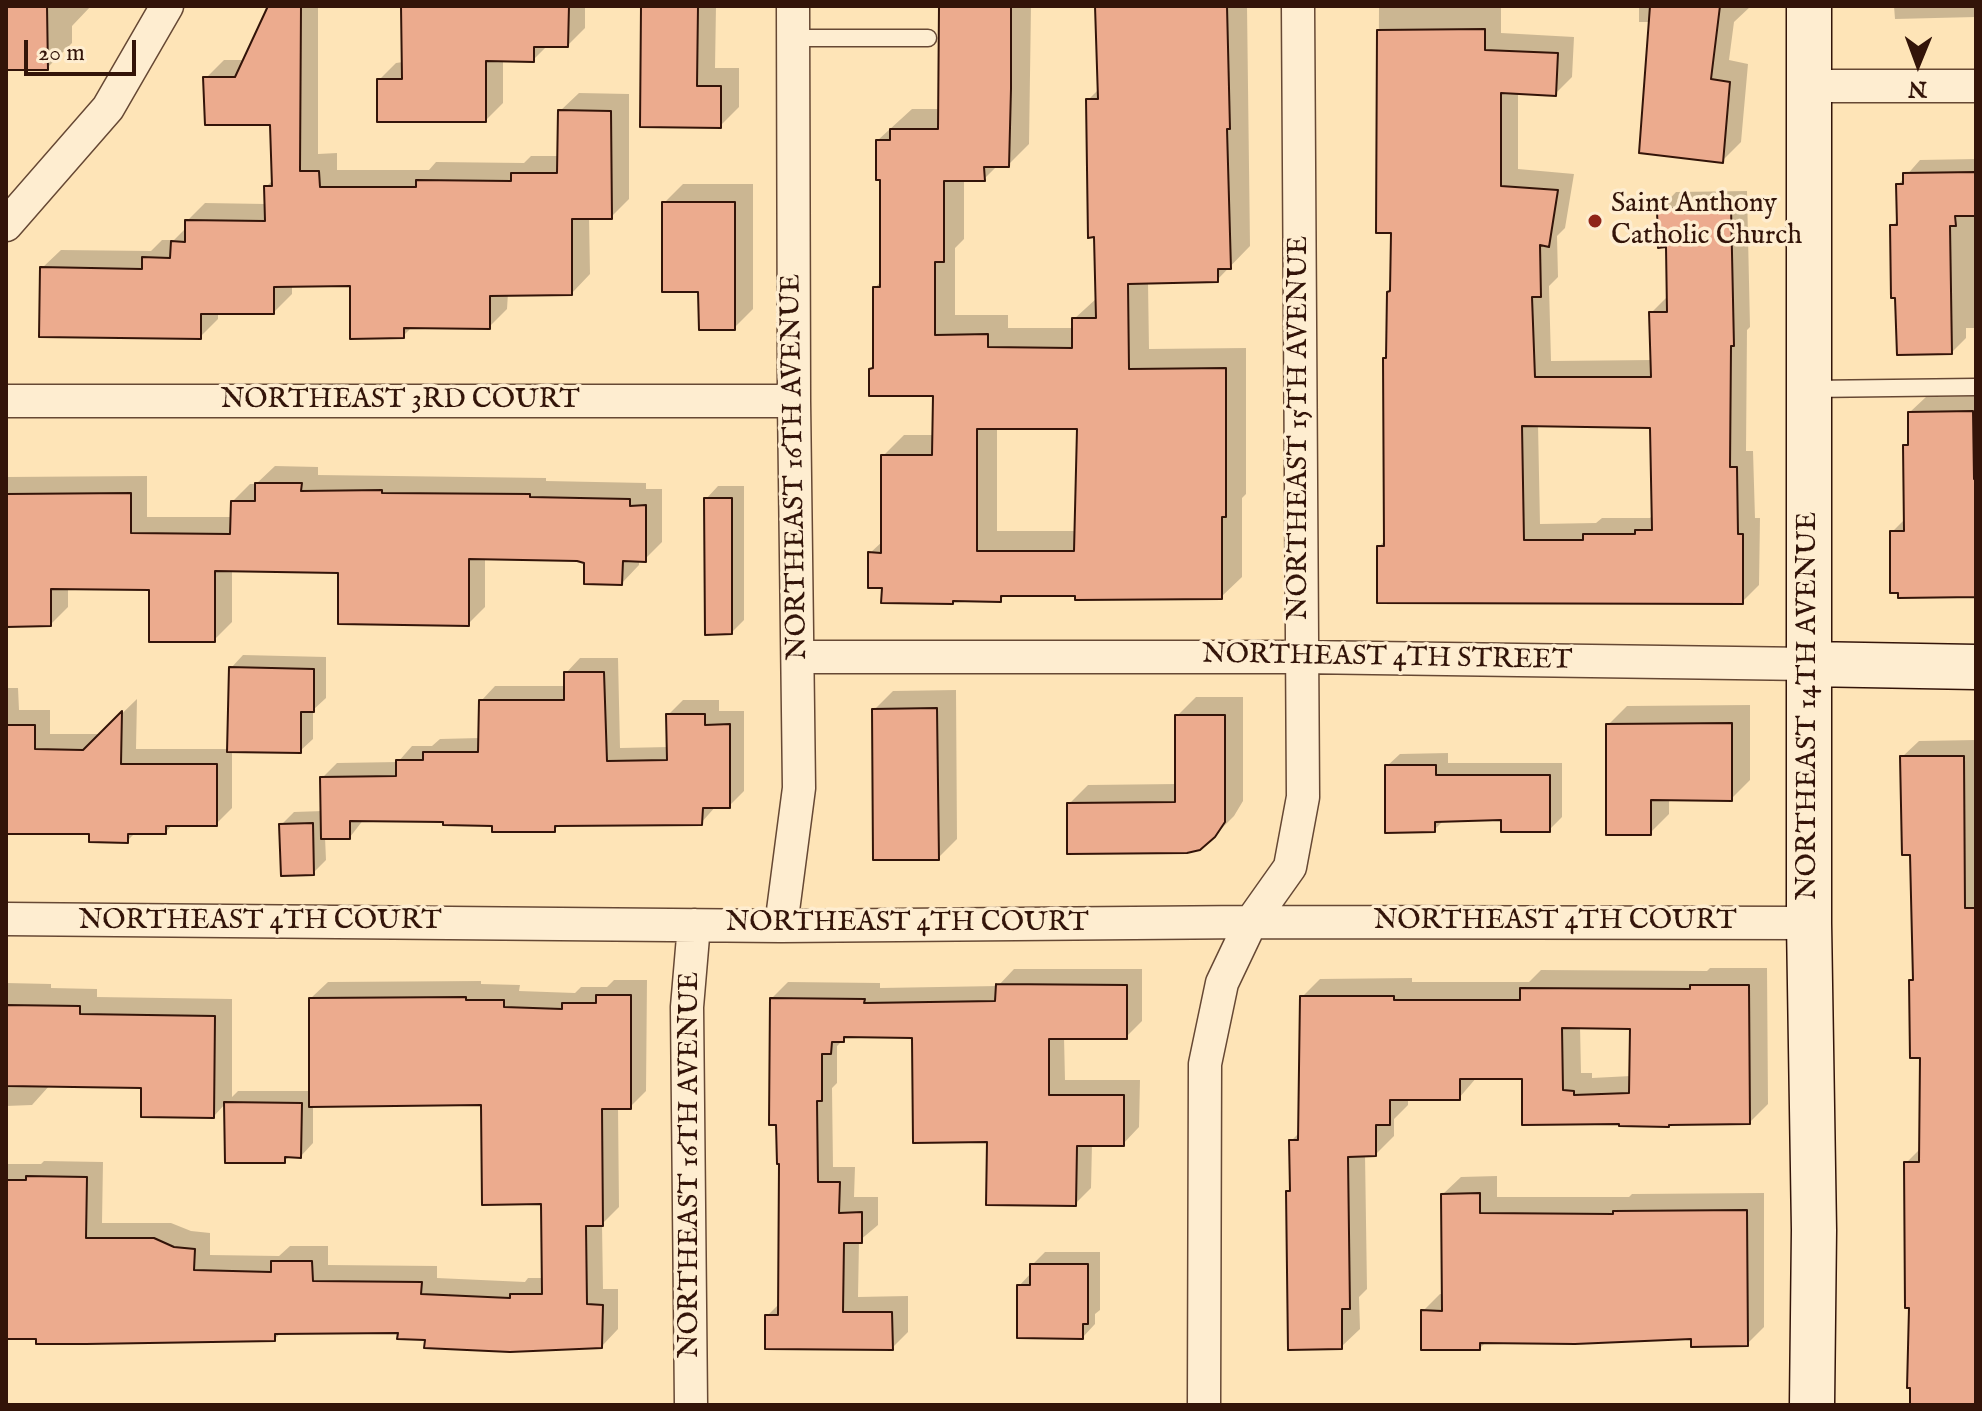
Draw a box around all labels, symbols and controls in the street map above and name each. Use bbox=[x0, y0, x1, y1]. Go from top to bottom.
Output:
scale bar bbox=[28, 24, 140, 74]
north arrow bbox=[1878, 24, 1958, 104]
text: 20 m bbox=[38, 38, 85, 69]
text: N bbox=[1908, 74, 1927, 102]
place label: Saint Anthony Catholic Church bbox=[1611, 188, 1802, 254]
marker: Saint Anthony Catholic Church bbox=[1586, 212, 1604, 230]
street label: NORTHEAST 15TH AVENUE bbox=[1283, 236, 1317, 620]
street label: NORTHEAST 16TH AVENUE bbox=[776, 273, 816, 661]
street label: NORTHEAST 3RD COURT bbox=[220, 384, 580, 418]
street label: NORTHEAST 14TH AVENUE bbox=[1792, 512, 1826, 900]
street label: NORTHEAST 4TH STREET bbox=[1201, 639, 1573, 679]
street label: NORTHEAST 4TH COURT bbox=[78, 905, 442, 939]
street label: NORTHEAST 4TH COURT bbox=[1373, 905, 1737, 939]
street label: NORTHEAST 4TH COURT bbox=[725, 907, 1089, 941]
street label: NORTHEAST 16TH AVENUE bbox=[674, 972, 708, 1358]

